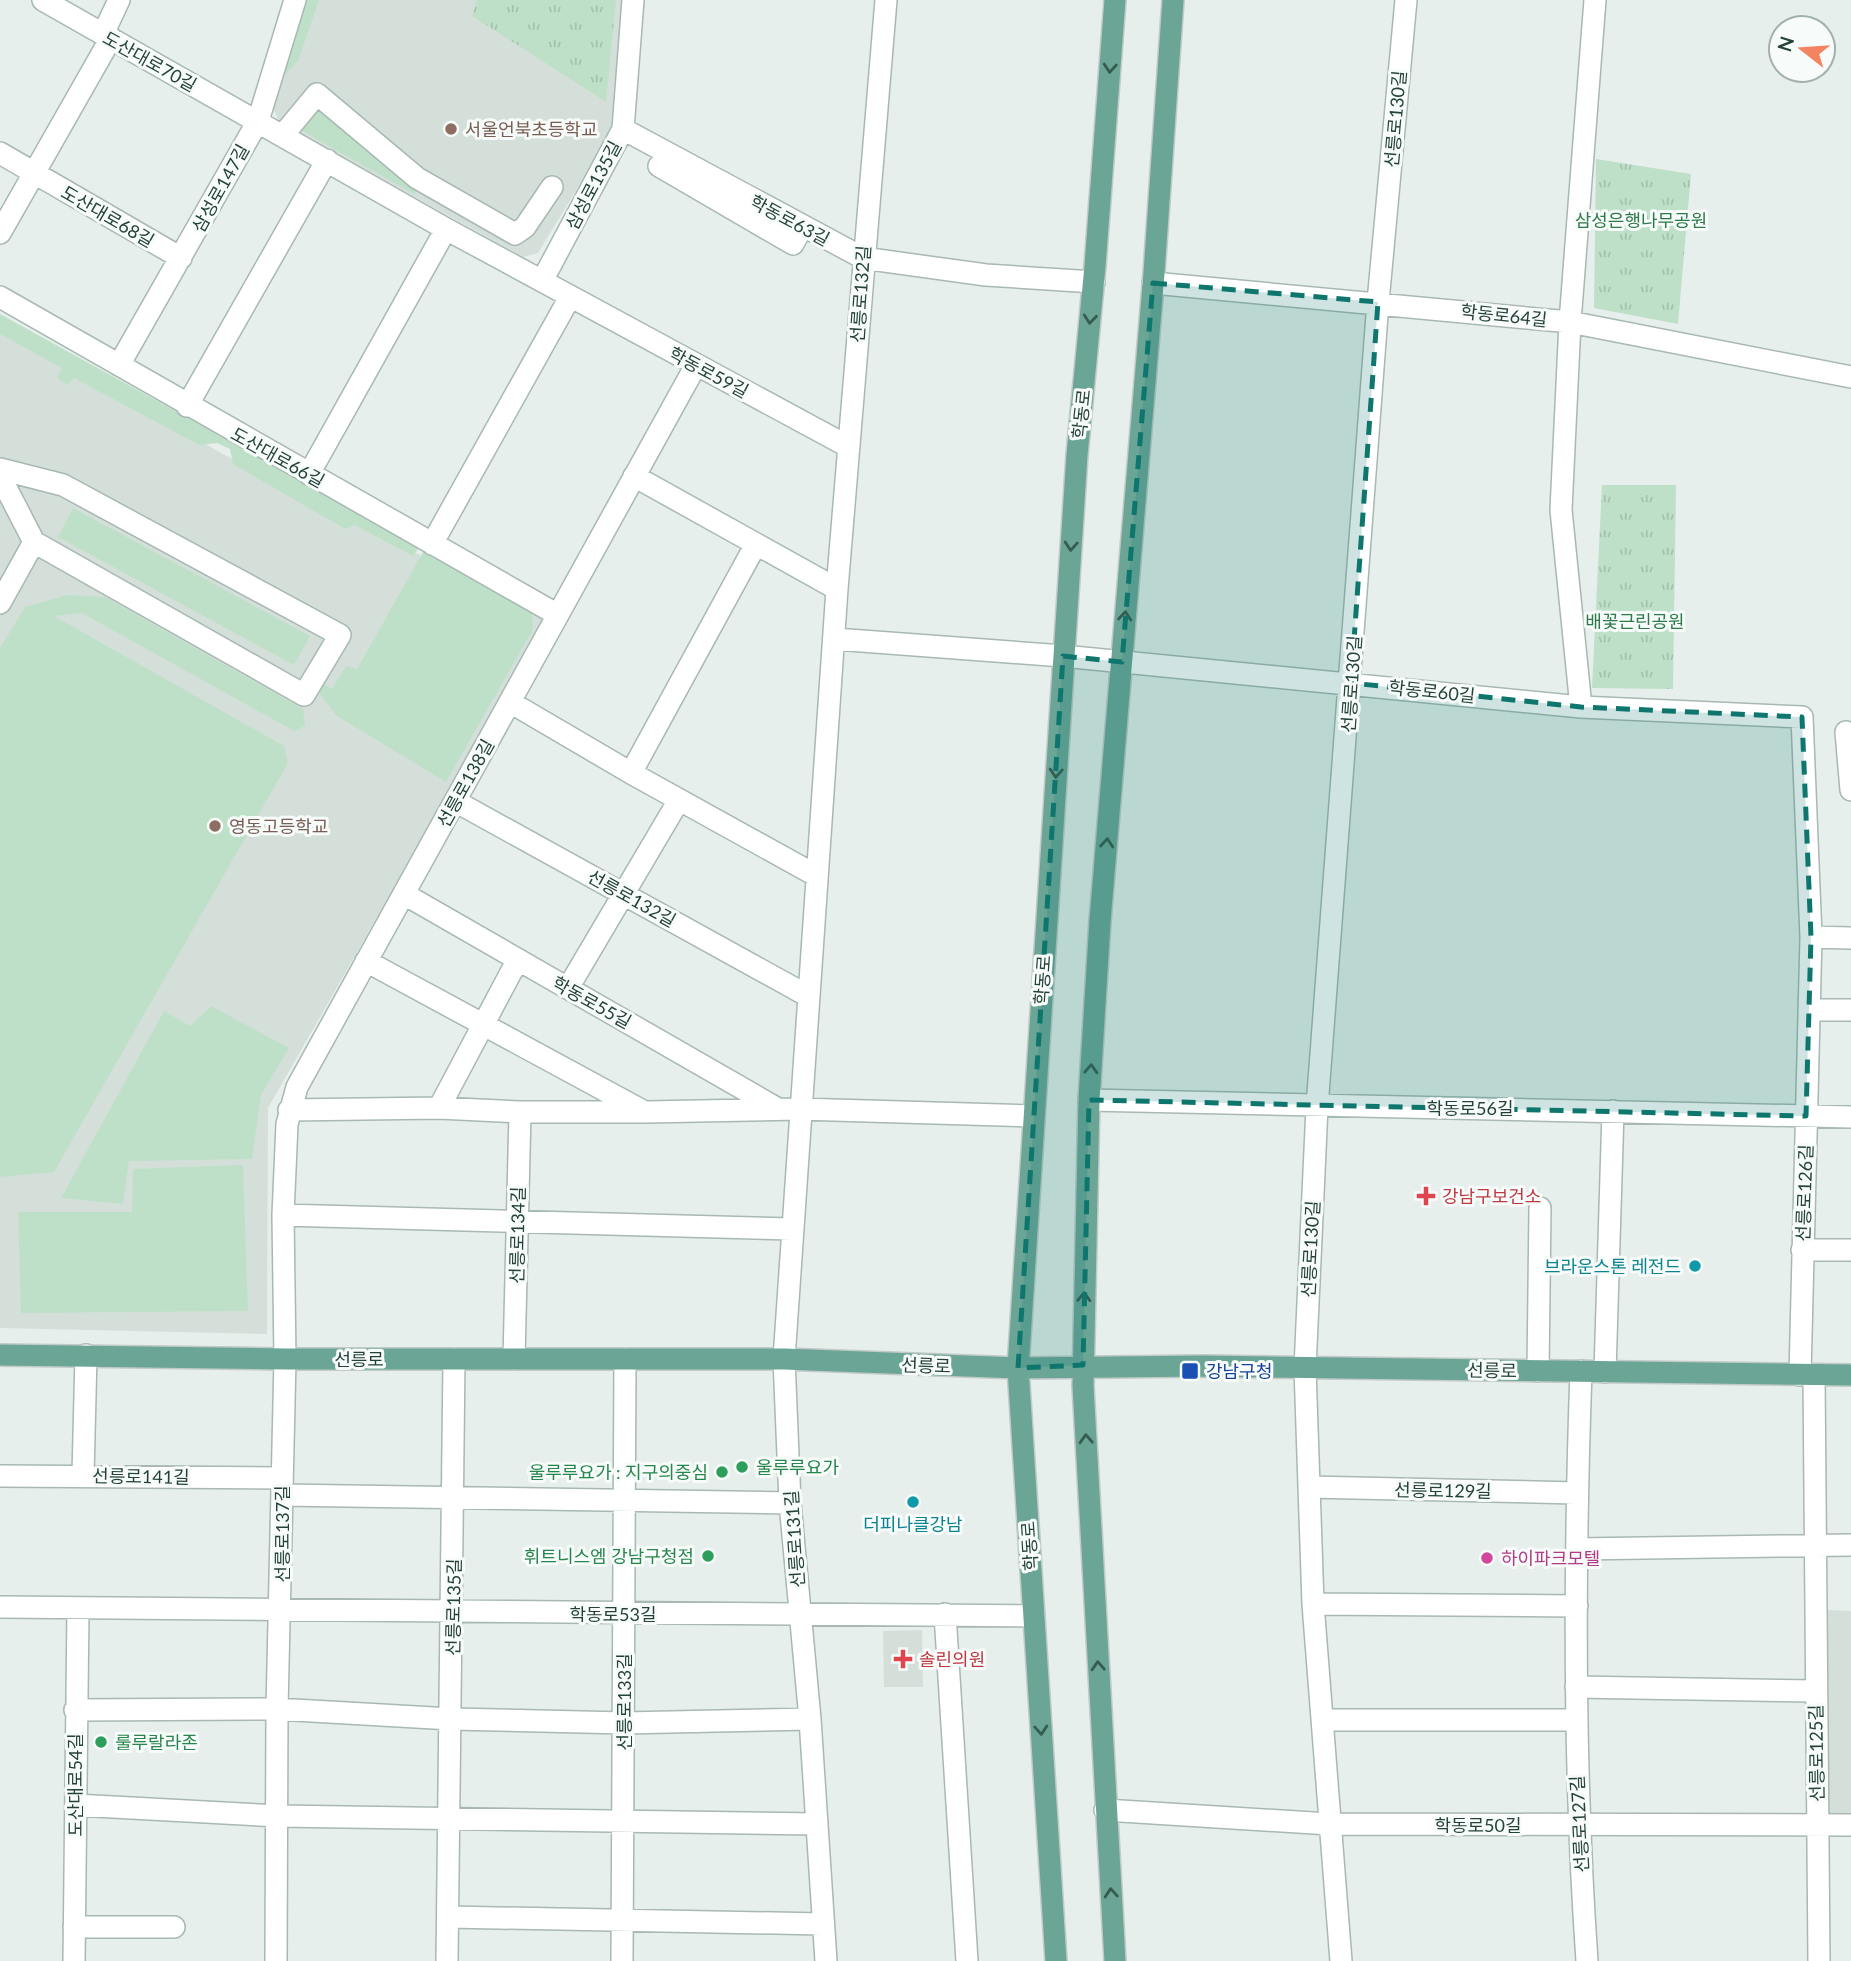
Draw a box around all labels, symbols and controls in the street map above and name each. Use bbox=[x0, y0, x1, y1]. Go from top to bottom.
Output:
north arrow bbox=[1767, 14, 1837, 84]
street label: 도산대로70길 bbox=[99, 26, 201, 96]
text: N bbox=[1772, 34, 1798, 54]
one-way arrow bbox=[1103, 63, 1118, 74]
street label: 선릉로130길 bbox=[1380, 69, 1410, 169]
place label: 서울언북초등학교 bbox=[465, 118, 597, 140]
marker: 서울언북초등학교 bbox=[443, 121, 459, 137]
street label: 삼성로135길 bbox=[560, 137, 626, 233]
street label: 삼성로147길 bbox=[187, 140, 253, 236]
street label: 도산대로68길 bbox=[58, 181, 158, 251]
street label: 학동로63길 bbox=[746, 190, 834, 250]
park label: 삼성은행나무공원 bbox=[1575, 209, 1707, 231]
street label: 선릉로132길 bbox=[846, 245, 874, 343]
street label: 학동로64길 bbox=[1460, 300, 1548, 330]
one-way arrow bbox=[1083, 314, 1098, 325]
street label: 학동로59길 bbox=[665, 342, 753, 402]
street label: 학동로 bbox=[1067, 388, 1095, 440]
street label: 도산대로66길 bbox=[227, 422, 329, 492]
one-way arrow bbox=[1063, 541, 1078, 552]
one-way arrow bbox=[1117, 610, 1132, 621]
park label: 배꽃근린공원 bbox=[1585, 610, 1685, 632]
street label: 선릉로130길 bbox=[1337, 635, 1365, 733]
street label: 학동로60길 bbox=[1388, 676, 1476, 706]
street label: 선릉로138길 bbox=[432, 735, 498, 831]
one-way arrow bbox=[1048, 768, 1063, 779]
place label: 영동고등학교 bbox=[229, 815, 328, 837]
marker: 영동고등학교 bbox=[207, 818, 223, 834]
one-way arrow bbox=[1099, 837, 1114, 848]
street label: 선릉로132길 bbox=[584, 865, 680, 931]
street label: 학동로 bbox=[1029, 954, 1055, 1006]
street label: 학동로55길 bbox=[549, 971, 635, 1033]
one-way arrow bbox=[1084, 1064, 1099, 1075]
street label: 학동로56길 bbox=[1426, 1097, 1514, 1119]
street label: 선릉로126길 bbox=[1791, 1144, 1817, 1242]
place label: 강남구보건소 bbox=[1442, 1185, 1541, 1207]
street label: 선릉로134길 bbox=[505, 1186, 529, 1284]
marker: 강남구보건소 bbox=[1416, 1186, 1436, 1206]
street label: 선릉로130길 bbox=[1296, 1200, 1324, 1298]
place label: 브라운스톤 레전드 bbox=[1544, 1255, 1681, 1277]
marker: 브라운스톤 레전드 bbox=[1687, 1258, 1703, 1274]
one-way arrow bbox=[1076, 1291, 1091, 1302]
street label: 선릉로 bbox=[334, 1348, 384, 1370]
street label: 선릉로 bbox=[901, 1353, 951, 1377]
street label: 선릉로 bbox=[1467, 1359, 1517, 1381]
place label: 강남구청 bbox=[1206, 1360, 1272, 1382]
marker: 강남구청 bbox=[1180, 1361, 1200, 1381]
one-way arrow bbox=[1079, 1433, 1094, 1444]
place label: 울루루요가 bbox=[756, 1456, 839, 1478]
marker: 울루루요가 bbox=[734, 1459, 750, 1475]
place label: 울루루요가 : 지구의중심 bbox=[529, 1461, 708, 1483]
street label: 선릉로141길 bbox=[92, 1464, 190, 1488]
marker: 울루루요가 : 지구의중심 bbox=[714, 1464, 730, 1480]
street label: 선릉로129길 bbox=[1394, 1478, 1492, 1502]
street label: 선릉로137길 bbox=[271, 1485, 293, 1583]
street label: 선릉로131길 bbox=[780, 1490, 808, 1588]
marker: 더피나클강남 bbox=[905, 1494, 921, 1510]
place label: 더피나클강남 bbox=[863, 1513, 963, 1535]
street label: 학동로 bbox=[1016, 1520, 1042, 1572]
place label: 휘트니스엠 강남구청점 bbox=[524, 1545, 694, 1567]
place label: 하이파크모텔 bbox=[1501, 1547, 1600, 1569]
marker: 휘트니스엠 강남구청점 bbox=[700, 1548, 716, 1564]
marker: 하이파크모텔 bbox=[1479, 1550, 1495, 1566]
street label: 선릉로135길 bbox=[441, 1558, 465, 1656]
street label: 학동로53길 bbox=[569, 1603, 657, 1625]
place label: 솔린의원 bbox=[919, 1648, 985, 1670]
marker: 솔린의원 bbox=[893, 1649, 913, 1669]
street label: 선릉로133길 bbox=[613, 1653, 635, 1751]
one-way arrow bbox=[1090, 1660, 1105, 1671]
street label: 선릉로125길 bbox=[1804, 1704, 1828, 1802]
one-way arrow bbox=[1033, 1724, 1048, 1735]
place label: 룰루랄라존 bbox=[115, 1731, 198, 1753]
street label: 도산대로54길 bbox=[64, 1733, 86, 1837]
marker: 룰루랄라존 bbox=[93, 1734, 109, 1750]
street label: 선릉로127길 bbox=[1565, 1775, 1593, 1873]
street label: 학동로50길 bbox=[1434, 1814, 1522, 1836]
one-way arrow bbox=[1104, 1887, 1119, 1898]

